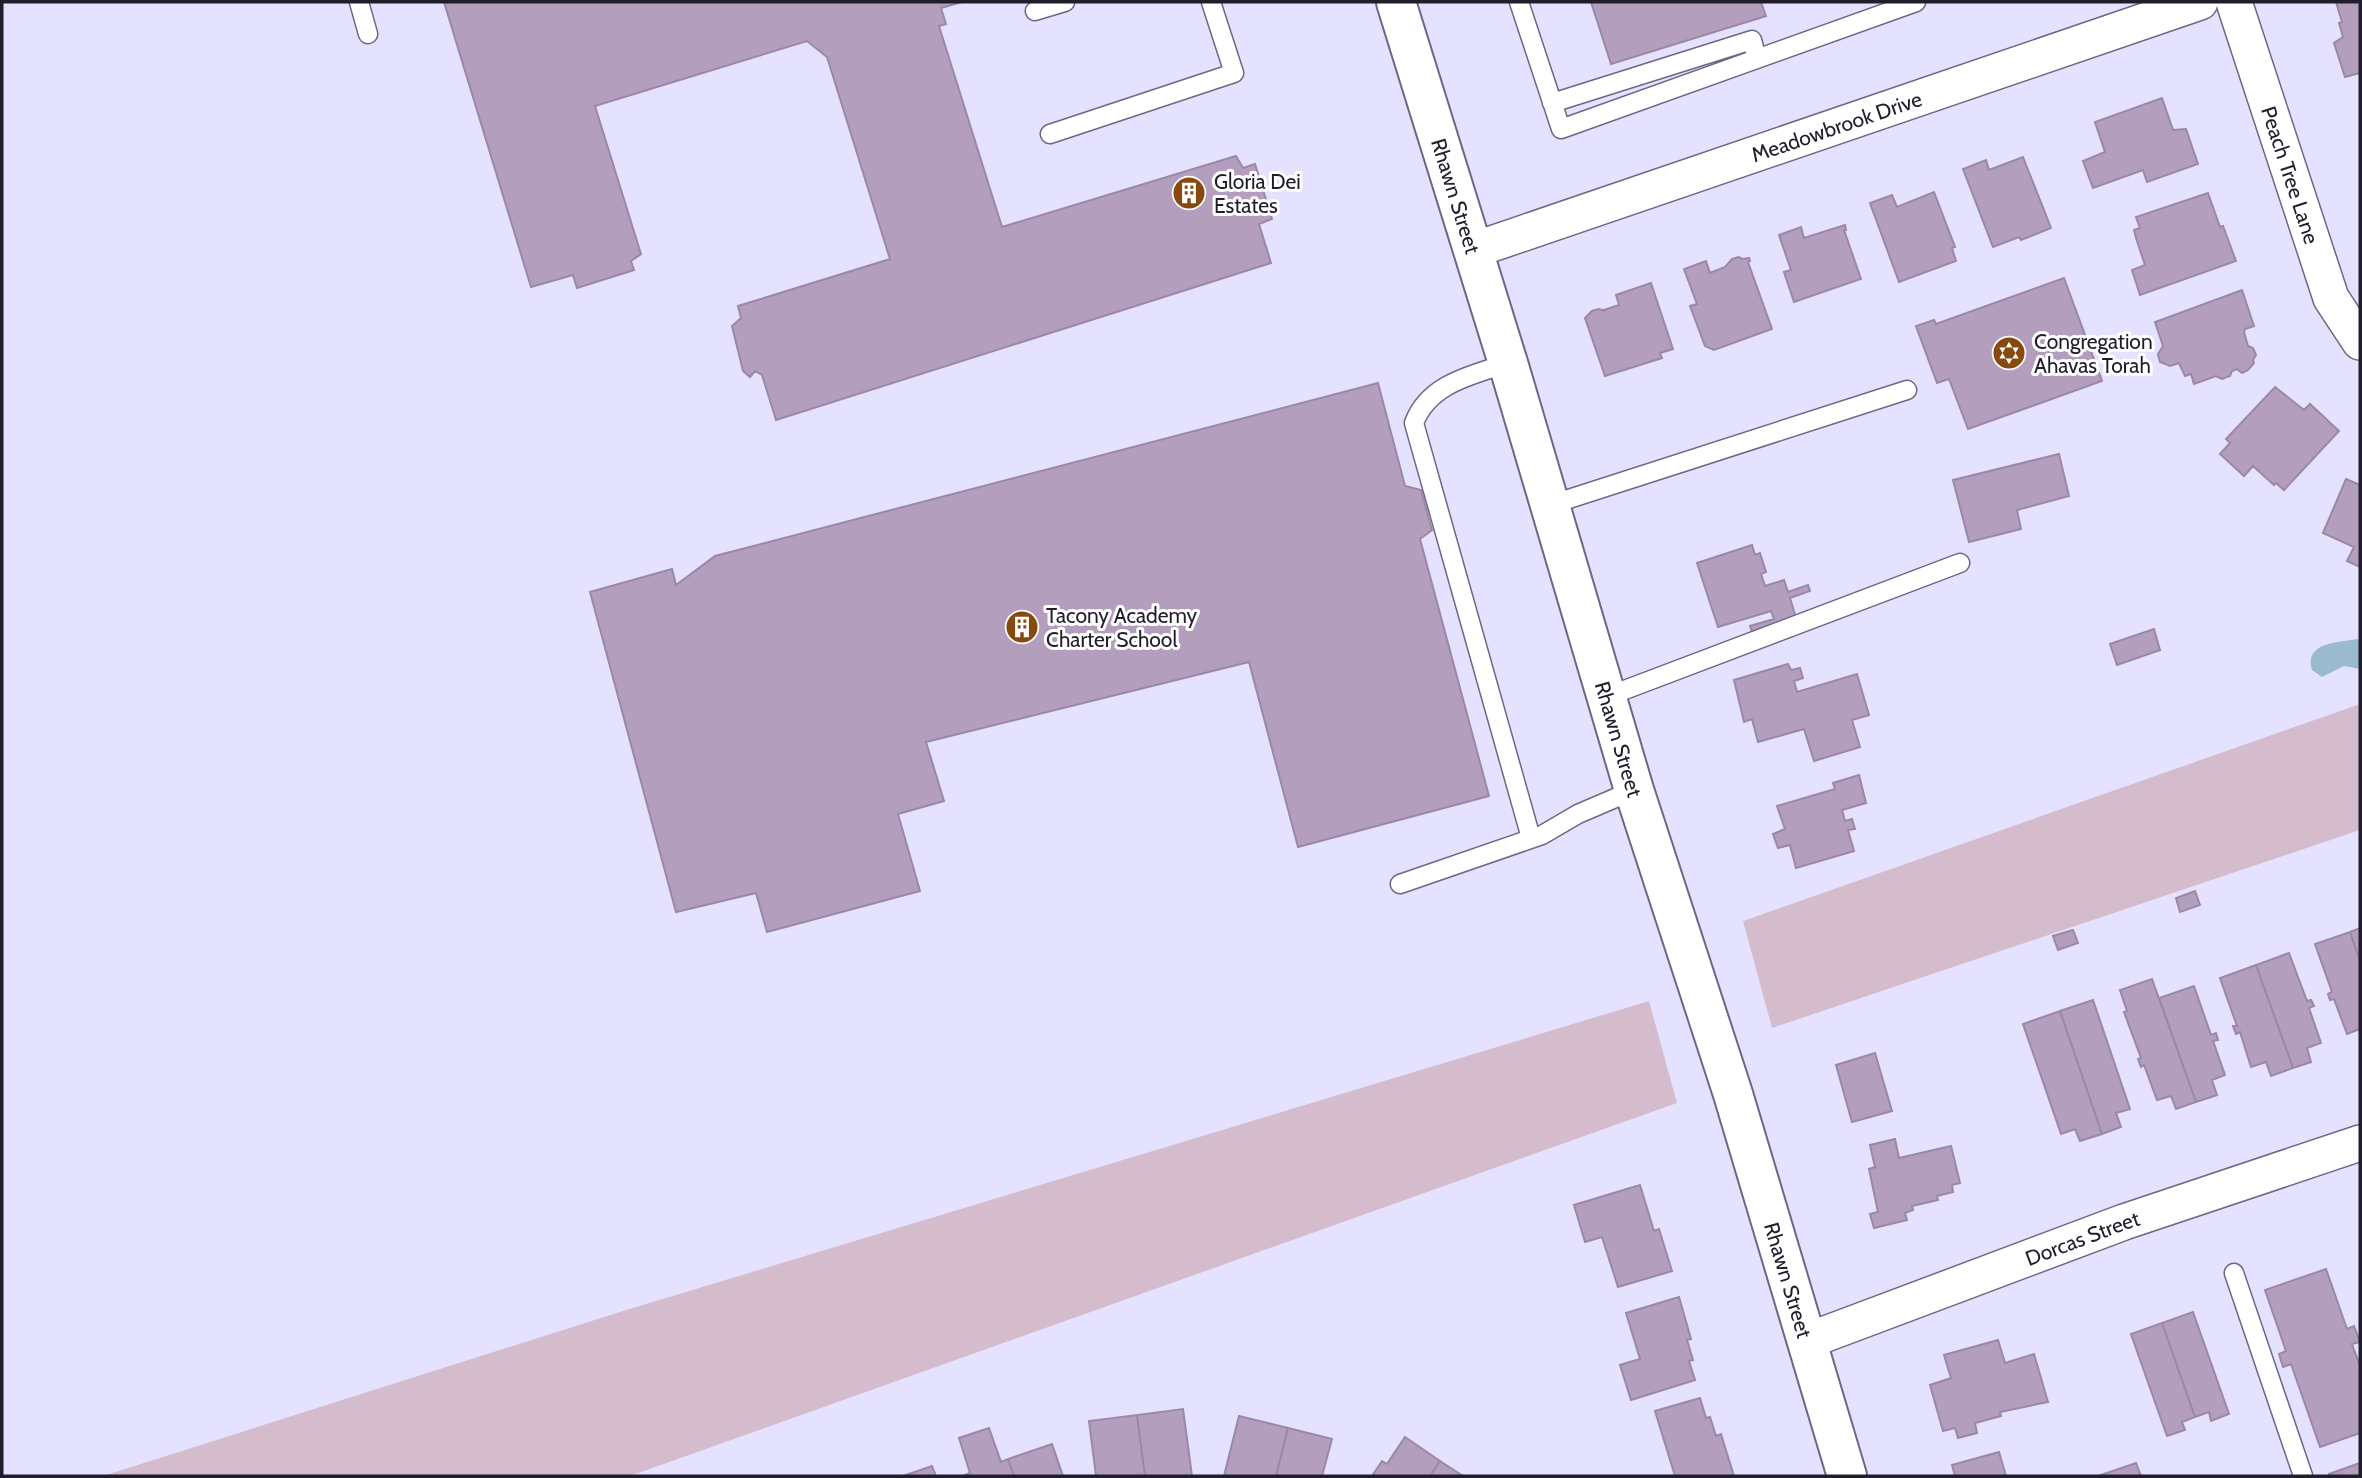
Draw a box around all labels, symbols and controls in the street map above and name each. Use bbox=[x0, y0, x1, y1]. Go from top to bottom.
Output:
street label: Meadowbrook Drive bbox=[1748, 85, 1925, 167]
street label: Peach Tree Lane bbox=[2256, 103, 2325, 247]
street label: Rhawn Street bbox=[1427, 135, 1486, 257]
place label: Gloria Dei Estates bbox=[1214, 169, 1301, 218]
building icon: Gloria Dei Estates bbox=[1170, 174, 1208, 212]
place label: Congregation Ahavas Torah bbox=[2034, 329, 2153, 378]
synagogue icon: Congregation Ahavas Torah bbox=[1990, 334, 2028, 372]
place label: Tacony Academy Charter School bbox=[1046, 603, 1198, 652]
building icon: Tacony Academy Charter School bbox=[1003, 608, 1041, 646]
street label: Rhawn Street bbox=[1590, 678, 1648, 800]
street label: Dorcas Street bbox=[2022, 1205, 2143, 1270]
street label: Rhawn Street bbox=[1759, 1219, 1818, 1341]

